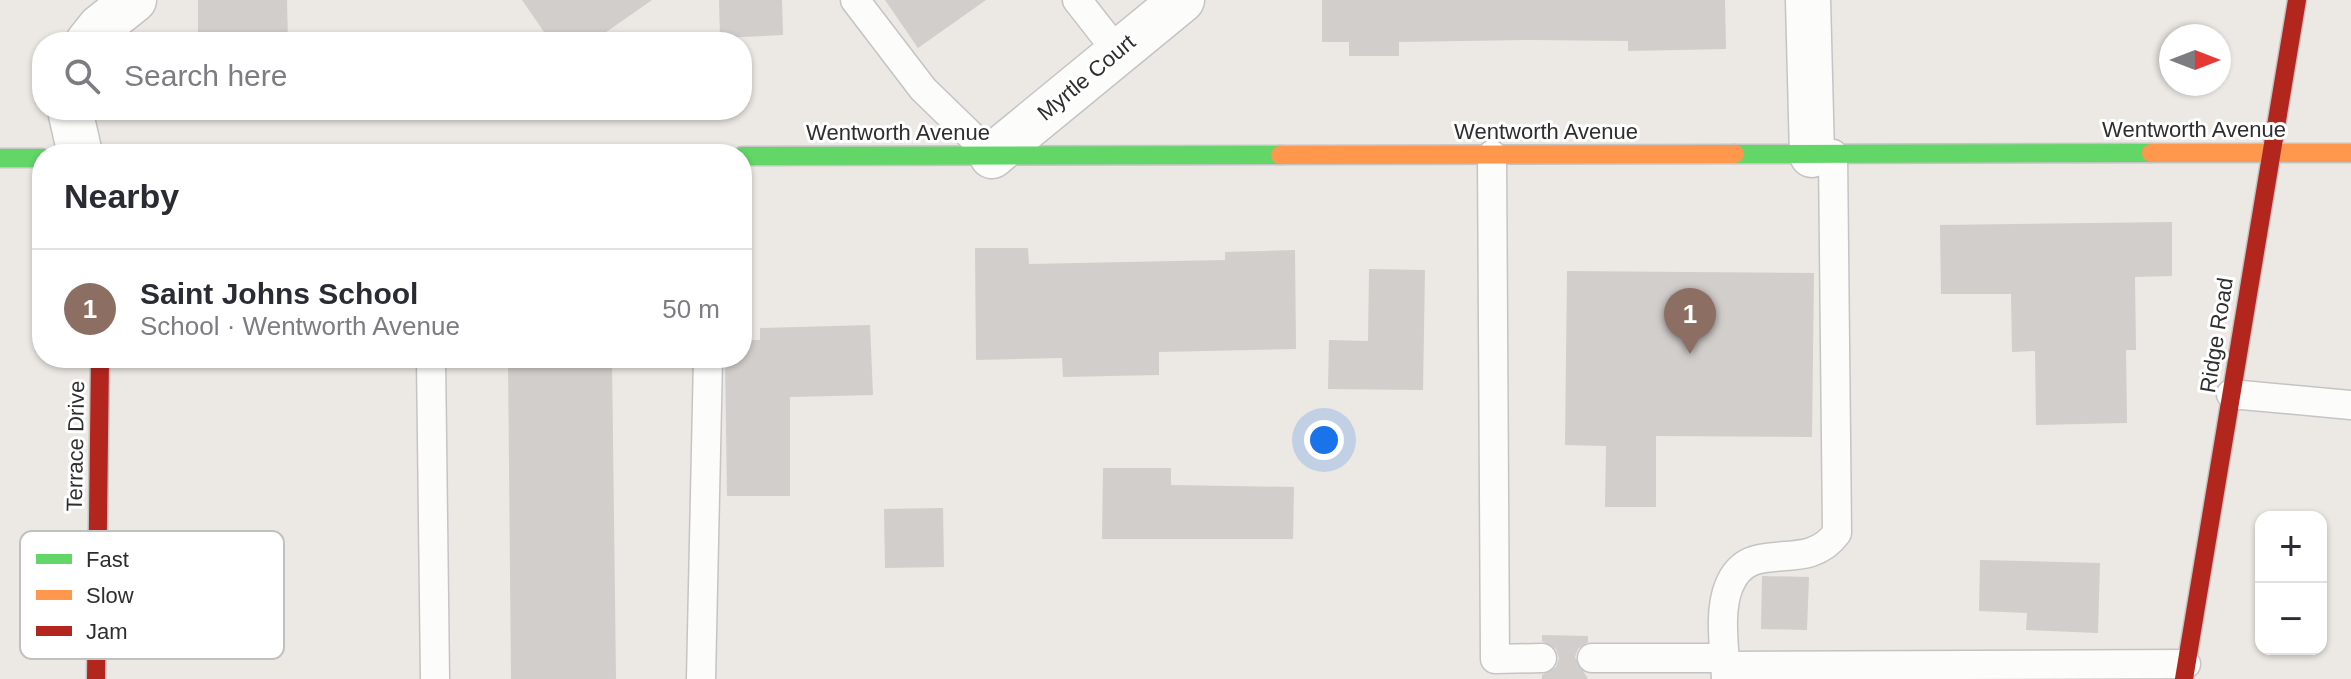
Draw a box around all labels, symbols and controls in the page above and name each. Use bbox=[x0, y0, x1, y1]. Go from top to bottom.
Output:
north arrow bbox=[2159, 24, 2231, 96]
street label: Myrtle Court bbox=[1032, 29, 1140, 125]
search box bbox=[32, 32, 752, 120]
icon: search bbox=[60, 54, 104, 98]
text: Search here bbox=[124, 59, 287, 92]
street label: Wentworth Avenue bbox=[2102, 117, 2286, 142]
street label: Wentworth Avenue bbox=[1454, 119, 1638, 144]
street label: Wentworth Avenue bbox=[806, 120, 990, 145]
text: Nearby bbox=[64, 177, 179, 215]
street label: Ridge Road bbox=[2195, 276, 2238, 394]
text: Saint Johns School bbox=[140, 277, 418, 310]
pin: 1 bbox=[1664, 288, 1716, 354]
text: 1 bbox=[83, 294, 97, 324]
text: 50 m bbox=[662, 294, 720, 324]
text: School · Wentworth Avenue bbox=[140, 311, 460, 341]
street label: Terrace Drive bbox=[62, 380, 89, 512]
your location bbox=[1304, 420, 1344, 460]
map controls bbox=[2255, 511, 2327, 655]
button: + bbox=[2255, 511, 2327, 583]
legend bbox=[20, 531, 284, 659]
text: Fast bbox=[86, 547, 129, 572]
text: Slow bbox=[86, 583, 134, 608]
button: − bbox=[2255, 583, 2327, 655]
text: Jam bbox=[86, 619, 128, 644]

